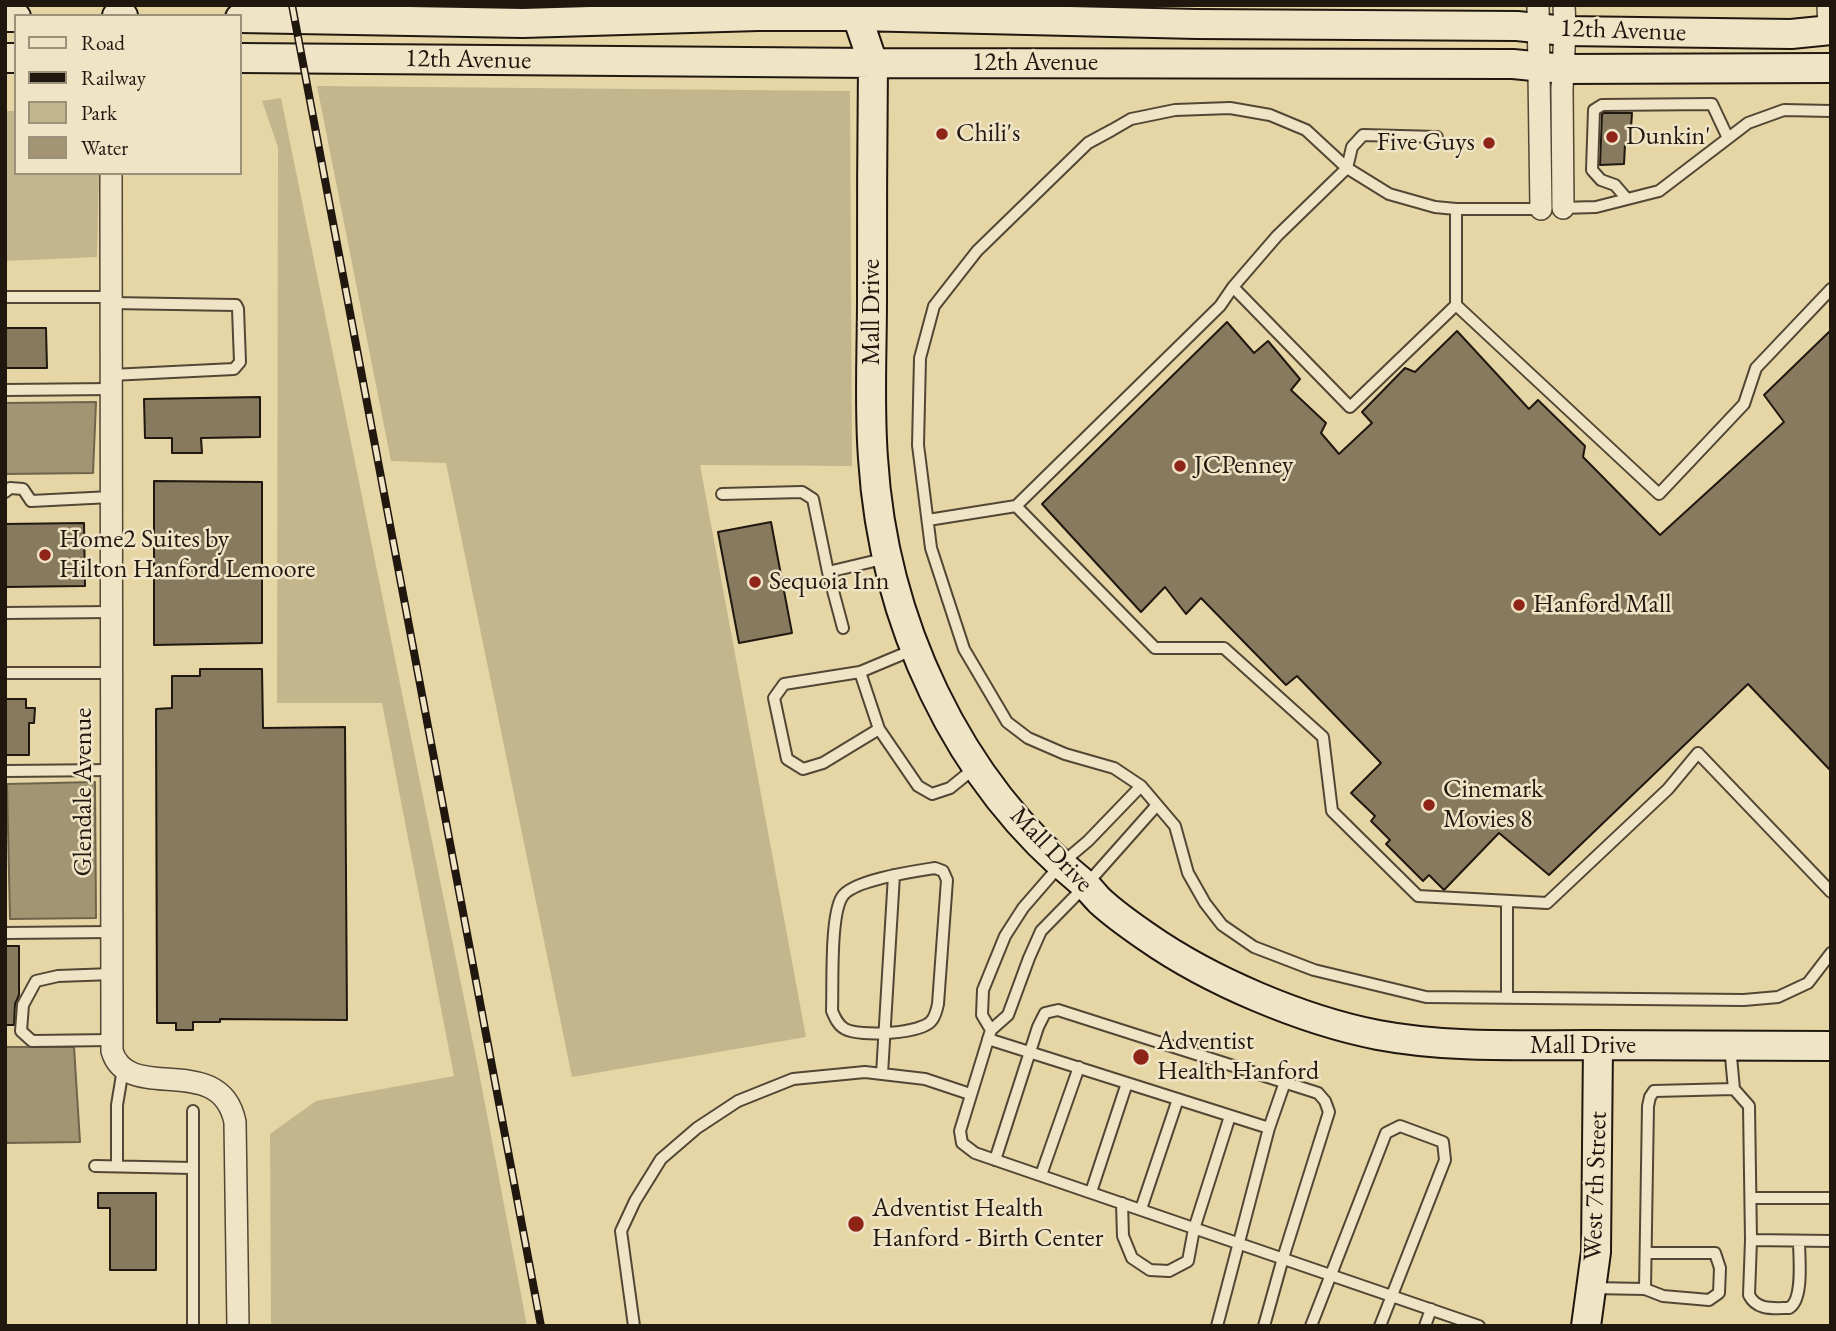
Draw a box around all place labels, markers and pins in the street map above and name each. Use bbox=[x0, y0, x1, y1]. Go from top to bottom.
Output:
place label: Chili's bbox=[956, 118, 1020, 150]
place label: Dunkin' bbox=[1626, 121, 1711, 153]
marker: Chili's bbox=[934, 126, 950, 142]
place label: Five Guys bbox=[1377, 127, 1475, 159]
marker: Dunkin' bbox=[1604, 129, 1620, 145]
marker: Five Guys bbox=[1481, 135, 1497, 151]
place label: JCPenney bbox=[1194, 450, 1293, 482]
marker: JCPenney bbox=[1172, 458, 1188, 474]
place label: Home2 Suites by Hilton Hanford Lemoore bbox=[59, 524, 315, 586]
marker: Home2 Suites by Hilton Hanford Lemoore bbox=[37, 547, 53, 563]
place label: Sequoia Inn bbox=[769, 566, 889, 598]
marker: Sequoia Inn bbox=[747, 574, 763, 590]
place label: Hanford Mall bbox=[1533, 589, 1671, 621]
marker: Hanford Mall bbox=[1511, 597, 1527, 613]
place label: Cinemark Movies 8 bbox=[1443, 774, 1543, 836]
marker: Cinemark Movies 8 bbox=[1421, 797, 1437, 813]
place label: Adventist Health Hanford bbox=[1157, 1026, 1319, 1088]
marker: Adventist Health Hanford bbox=[1131, 1047, 1151, 1067]
place label: Adventist Health Hanford - Birth Center bbox=[872, 1193, 1103, 1254]
marker: Adventist Health Hanford - Birth Center bbox=[846, 1214, 866, 1234]

